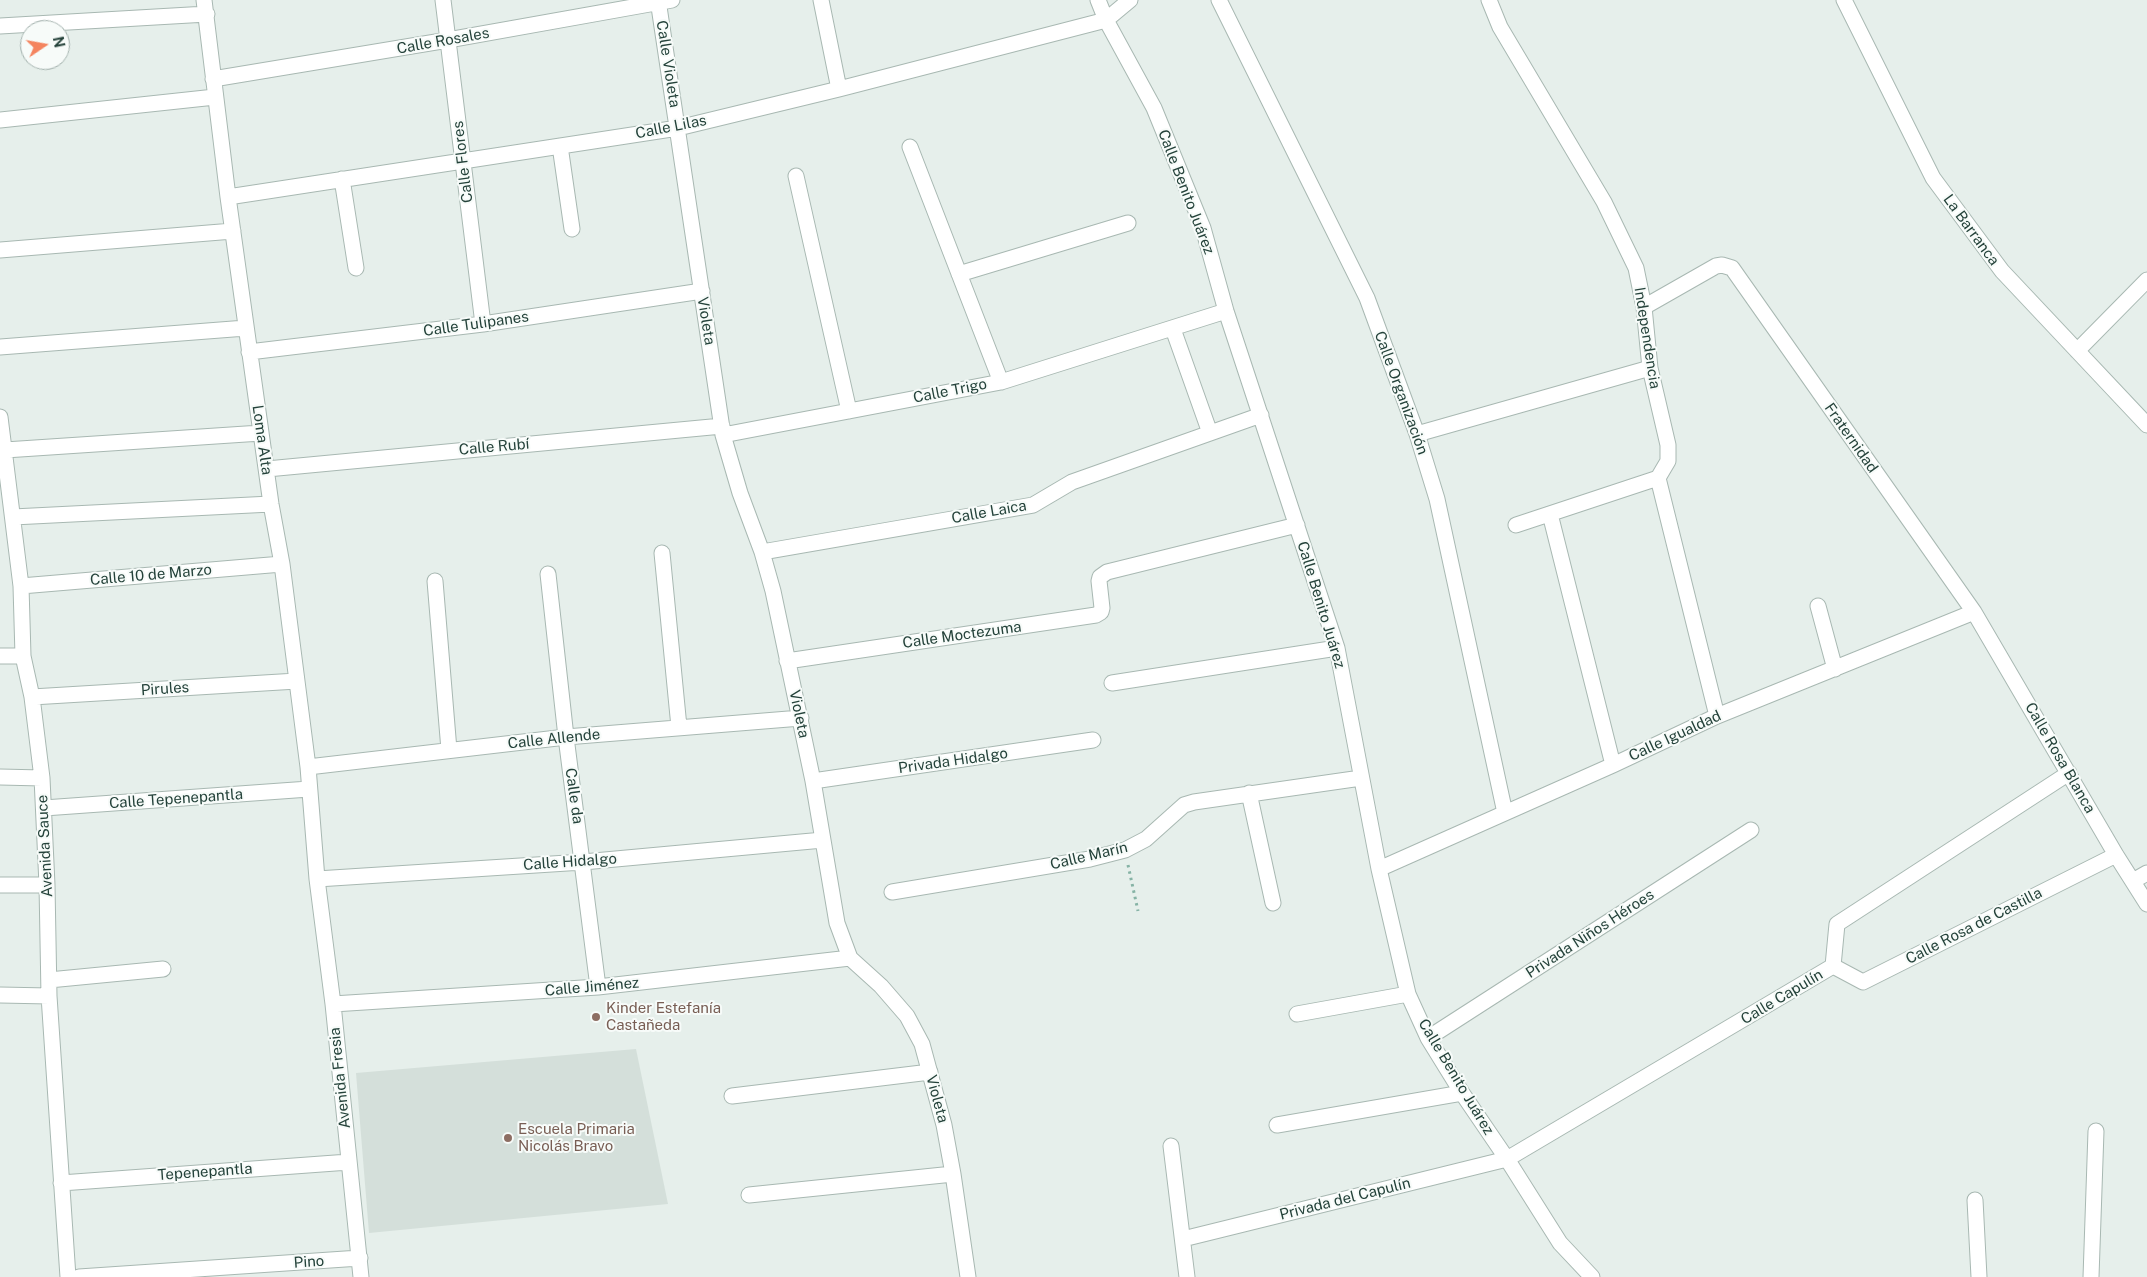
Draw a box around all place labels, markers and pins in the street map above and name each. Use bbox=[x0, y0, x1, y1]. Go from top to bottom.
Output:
place label: Kinder Estefanía Castañeda bbox=[606, 999, 721, 1034]
marker: Kinder Estefanía Castañeda bbox=[590, 1011, 602, 1023]
place label: Escuela Primaria Nicolás Bravo bbox=[518, 1120, 635, 1155]
marker: Escuela Primaria Nicolás Bravo bbox=[502, 1132, 514, 1144]

